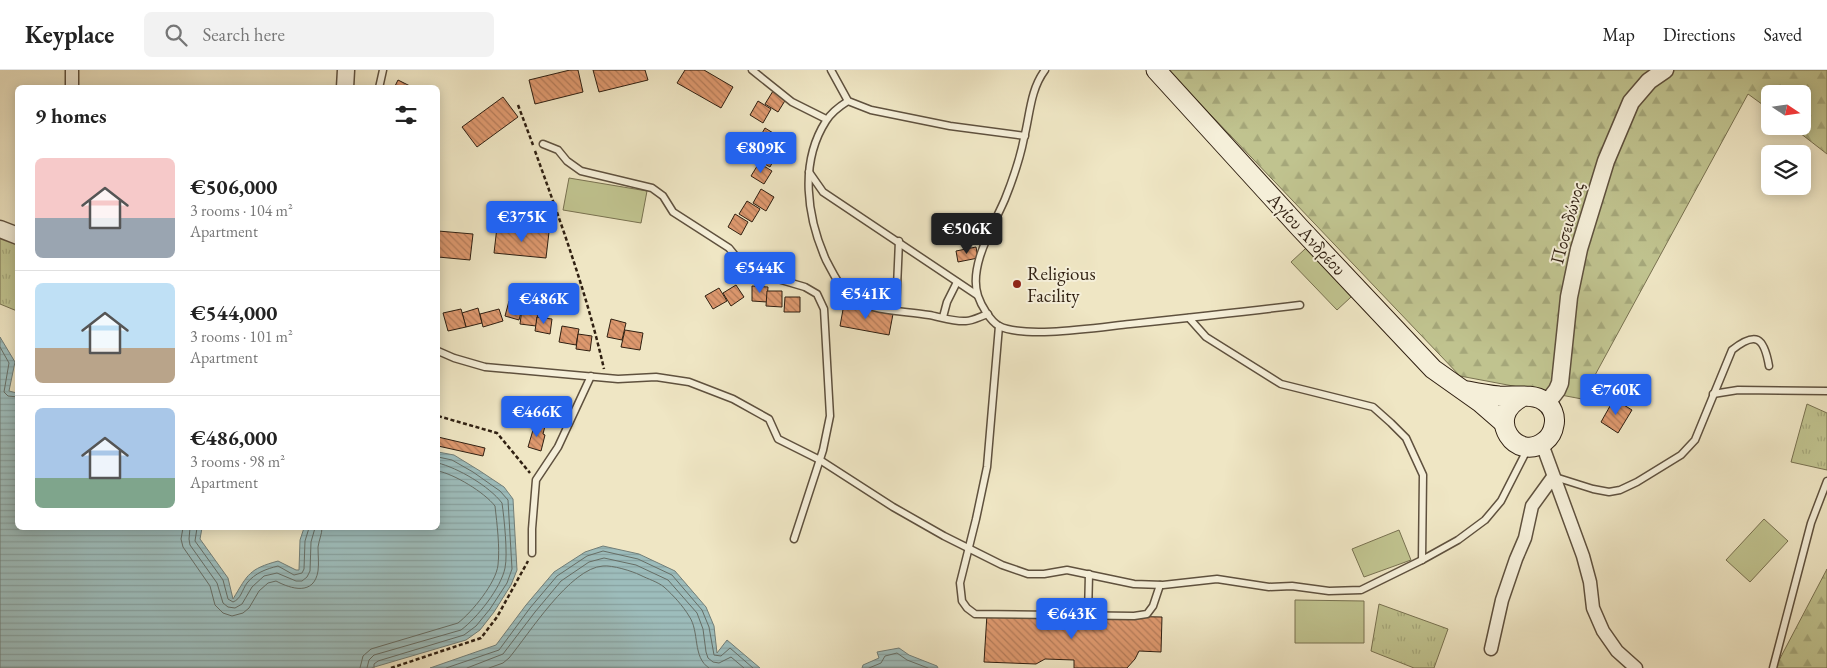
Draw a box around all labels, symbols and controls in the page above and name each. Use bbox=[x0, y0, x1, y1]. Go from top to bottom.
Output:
search box bbox=[144, 12, 494, 57]
text: Keyplace bbox=[25, 19, 114, 50]
icon: search bbox=[162, 21, 190, 49]
text: Search here bbox=[202, 22, 285, 47]
text: Map bbox=[1603, 23, 1635, 46]
text: Directions bbox=[1663, 23, 1735, 46]
text: Saved bbox=[1763, 23, 1802, 46]
north arrow bbox=[1761, 85, 1811, 135]
map controls bbox=[1761, 85, 1811, 195]
icon: filters bbox=[392, 101, 420, 129]
text: 9 homes bbox=[35, 102, 107, 129]
pin: €809K bbox=[726, 132, 796, 174]
text: €809K bbox=[736, 137, 786, 158]
button: layers bbox=[1761, 145, 1811, 195]
text: €506,000 bbox=[190, 173, 277, 200]
icon: home bbox=[75, 178, 135, 238]
street label: Ποσειδώνος bbox=[1544, 179, 1590, 267]
street label: Αγίου Ανδρέου bbox=[1262, 187, 1352, 281]
text: 3 rooms · 104 m² bbox=[190, 200, 293, 221]
pin: €375K bbox=[487, 200, 557, 243]
text: €375K bbox=[497, 206, 547, 227]
pin: €506K bbox=[932, 212, 1002, 255]
text: €506K bbox=[942, 218, 992, 239]
text: Apartment bbox=[190, 221, 258, 242]
pin: €544K bbox=[725, 252, 795, 294]
text: €544K bbox=[735, 257, 785, 278]
place label: Religious Facility bbox=[1027, 261, 1096, 308]
pin: €541K bbox=[831, 278, 901, 320]
marker: Religious Facility bbox=[1011, 278, 1023, 290]
pin: €486K bbox=[509, 282, 579, 325]
text: €541K bbox=[841, 283, 891, 304]
text: €486K bbox=[519, 288, 569, 309]
text: €544,000 bbox=[190, 299, 277, 326]
icon: home bbox=[75, 303, 135, 363]
text: 3 rooms · 101 m² bbox=[190, 326, 293, 347]
text: Apartment bbox=[190, 347, 258, 368]
pin: €760K bbox=[1581, 374, 1651, 416]
text: €760K bbox=[1591, 379, 1641, 400]
pin: €466K bbox=[502, 396, 572, 438]
text: €466K bbox=[512, 401, 562, 422]
text: €486,000 bbox=[190, 424, 277, 451]
icon: home bbox=[75, 428, 135, 488]
text: 3 rooms · 98 m² bbox=[190, 451, 285, 472]
text: Apartment bbox=[190, 472, 258, 493]
pin: €643K bbox=[1037, 598, 1107, 640]
text: €643K bbox=[1047, 603, 1097, 624]

